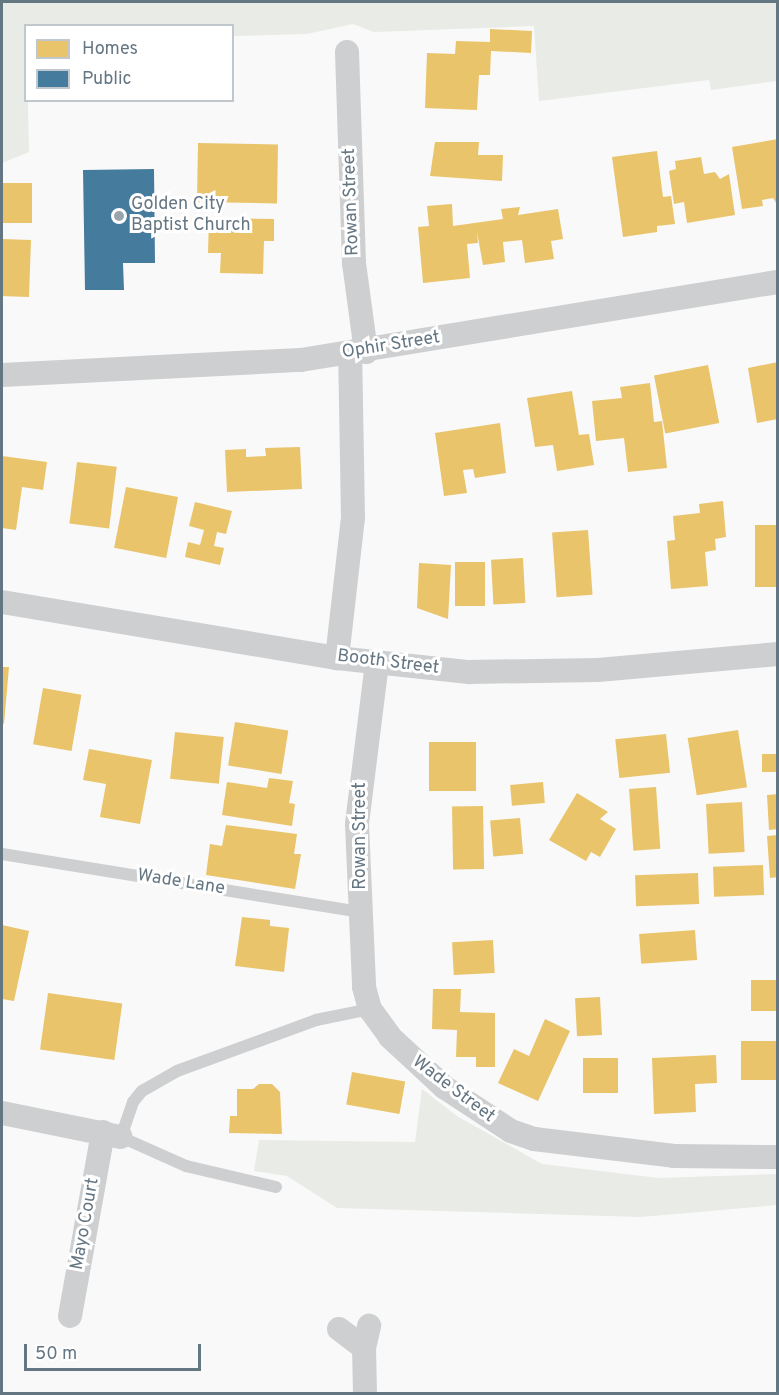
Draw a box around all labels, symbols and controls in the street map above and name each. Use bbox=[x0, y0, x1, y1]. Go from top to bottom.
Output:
legend bbox=[24, 24, 234, 102]
text: Homes bbox=[82, 38, 138, 61]
text: Public bbox=[82, 68, 132, 91]
street label: Rowan Street bbox=[339, 148, 365, 256]
place label: Golden City Baptist Church bbox=[131, 195, 251, 238]
marker: Golden City Baptist Church bbox=[112, 209, 126, 223]
street label: Ophir Street bbox=[340, 328, 442, 364]
street label: Booth Street bbox=[336, 646, 440, 680]
street label: Rowan Street bbox=[350, 782, 372, 890]
street label: Wade Lane bbox=[136, 865, 226, 901]
street label: Wade Street bbox=[407, 1052, 499, 1128]
street label: Mayo Court bbox=[67, 1176, 105, 1272]
scale bar bbox=[27, 1332, 204, 1370]
text: 50 m bbox=[35, 1343, 77, 1366]

